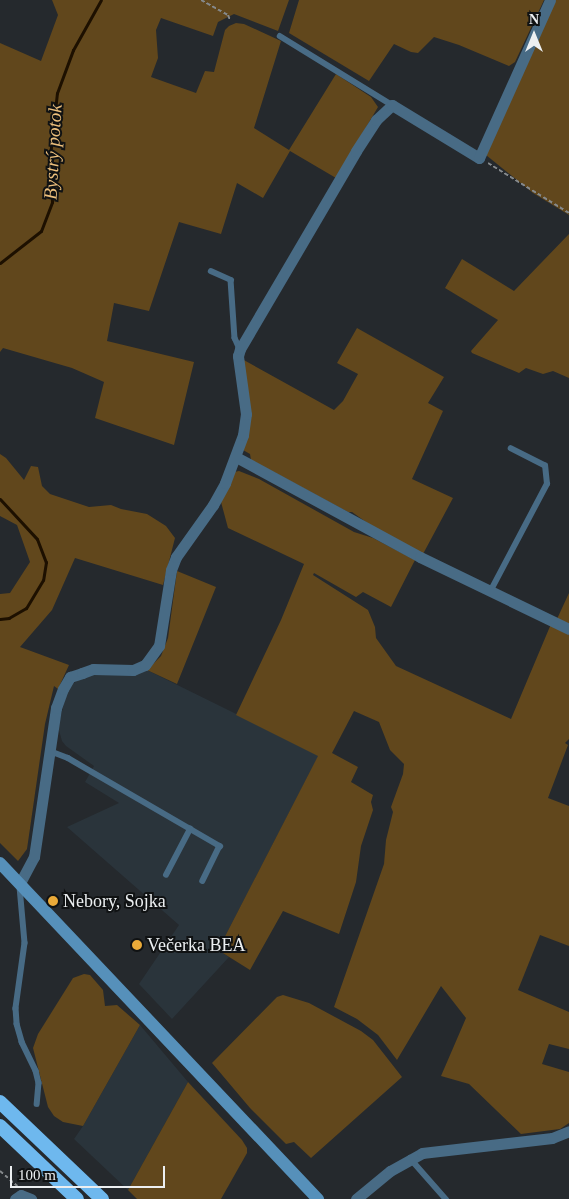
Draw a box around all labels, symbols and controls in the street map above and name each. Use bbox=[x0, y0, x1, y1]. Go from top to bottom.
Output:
north arrow bbox=[509, 10, 559, 60]
text: N bbox=[529, 12, 539, 27]
water label: Bystrý potok bbox=[39, 104, 67, 200]
place label: Nebory, Sojka bbox=[63, 890, 166, 912]
marker: Nebory, Sojka bbox=[47, 895, 59, 907]
place label: Večerka BEA bbox=[147, 934, 245, 956]
marker: Večerka BEA bbox=[131, 939, 143, 951]
scale bar bbox=[12, 1156, 168, 1188]
text: 100 m bbox=[18, 1167, 56, 1183]

